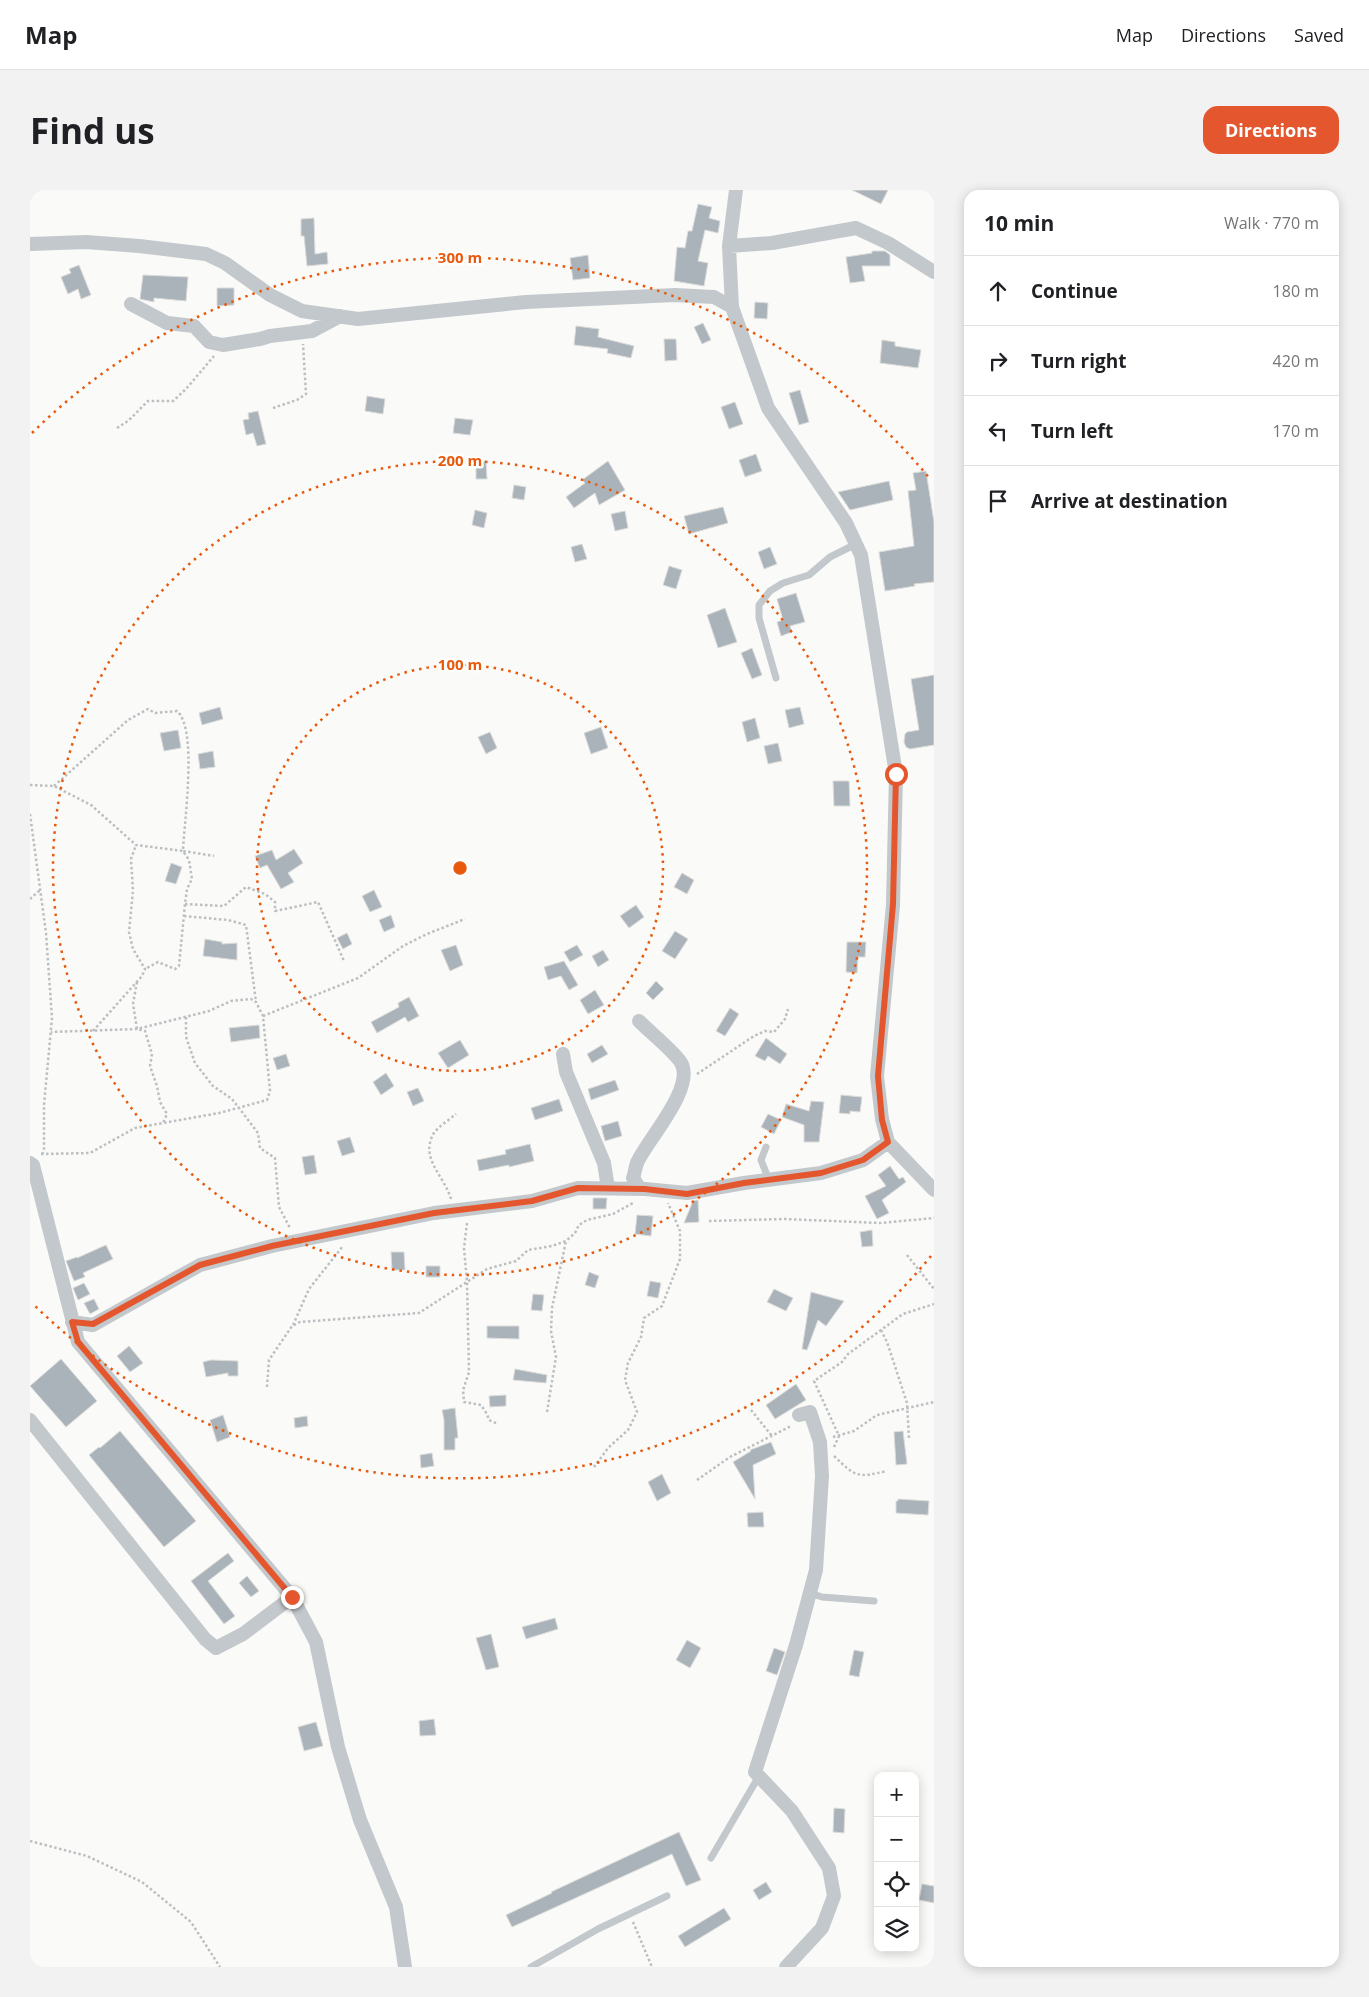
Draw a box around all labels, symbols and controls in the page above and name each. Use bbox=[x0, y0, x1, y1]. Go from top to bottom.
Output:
text: Map bbox=[25, 18, 77, 51]
text: Map bbox=[1116, 23, 1153, 47]
text: Directions bbox=[1181, 23, 1266, 47]
text: Saved bbox=[1294, 23, 1344, 47]
button: Directions bbox=[1203, 106, 1339, 154]
text: Find us bbox=[30, 107, 155, 154]
text: 10 min bbox=[984, 209, 1054, 237]
text: Walk · 770 m bbox=[1224, 212, 1319, 234]
text: 300 m bbox=[438, 247, 482, 267]
icon: ahead bbox=[984, 277, 1012, 305]
text: Continue bbox=[1031, 278, 1118, 304]
text: 180 m bbox=[1273, 280, 1319, 302]
icon: right bbox=[984, 347, 1012, 375]
text: Turn right bbox=[1031, 348, 1126, 374]
text: 420 m bbox=[1273, 350, 1319, 372]
icon: left bbox=[984, 417, 1012, 445]
text: Turn left bbox=[1031, 418, 1113, 444]
text: 170 m bbox=[1273, 420, 1319, 442]
text: 200 m bbox=[438, 450, 482, 470]
icon: arrive bbox=[984, 487, 1012, 515]
text: Arrive at destination bbox=[1031, 488, 1228, 514]
text: 100 m bbox=[438, 654, 482, 674]
route start bbox=[885, 763, 908, 786]
centre of rings bbox=[451, 859, 469, 877]
route end bbox=[281, 1586, 304, 1609]
map controls bbox=[874, 1772, 919, 1952]
button: + bbox=[874, 1772, 919, 1817]
button: − bbox=[874, 1817, 919, 1862]
button: locate bbox=[874, 1862, 919, 1907]
button: layers bbox=[874, 1907, 919, 1952]

